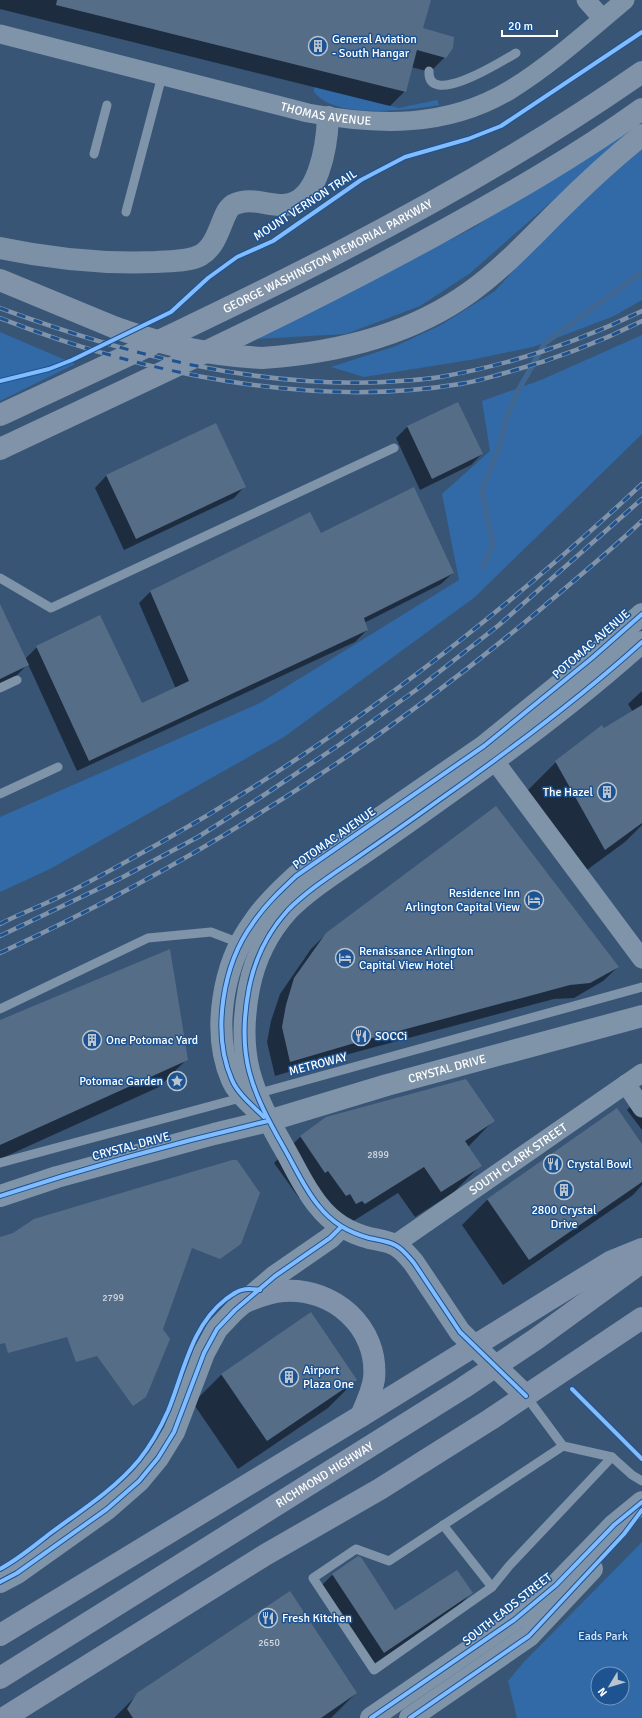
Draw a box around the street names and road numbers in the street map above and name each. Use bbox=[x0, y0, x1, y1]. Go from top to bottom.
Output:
street label: THOMAS AVENUE bbox=[279, 99, 372, 129]
street label: MOUNT VERNON TRAIL bbox=[251, 166, 360, 244]
street label: GEORGE WASHINGTON MEMORIAL PARKWAY bbox=[221, 197, 435, 317]
street label: POTOMAC AVENUE bbox=[549, 606, 633, 682]
street label: POTOMAC AVENUE bbox=[290, 804, 379, 873]
street label: METROWAY bbox=[287, 1049, 349, 1079]
street label: CRYSTAL DRIVE bbox=[407, 1051, 488, 1087]
street label: SOUTH CLARK STREET bbox=[466, 1120, 570, 1199]
street label: CRYSTAL DRIVE bbox=[91, 1129, 172, 1164]
street label: RICHMOND HIGHWAY bbox=[273, 1439, 376, 1511]
street label: SOUTH EADS STREET bbox=[460, 1570, 555, 1649]

